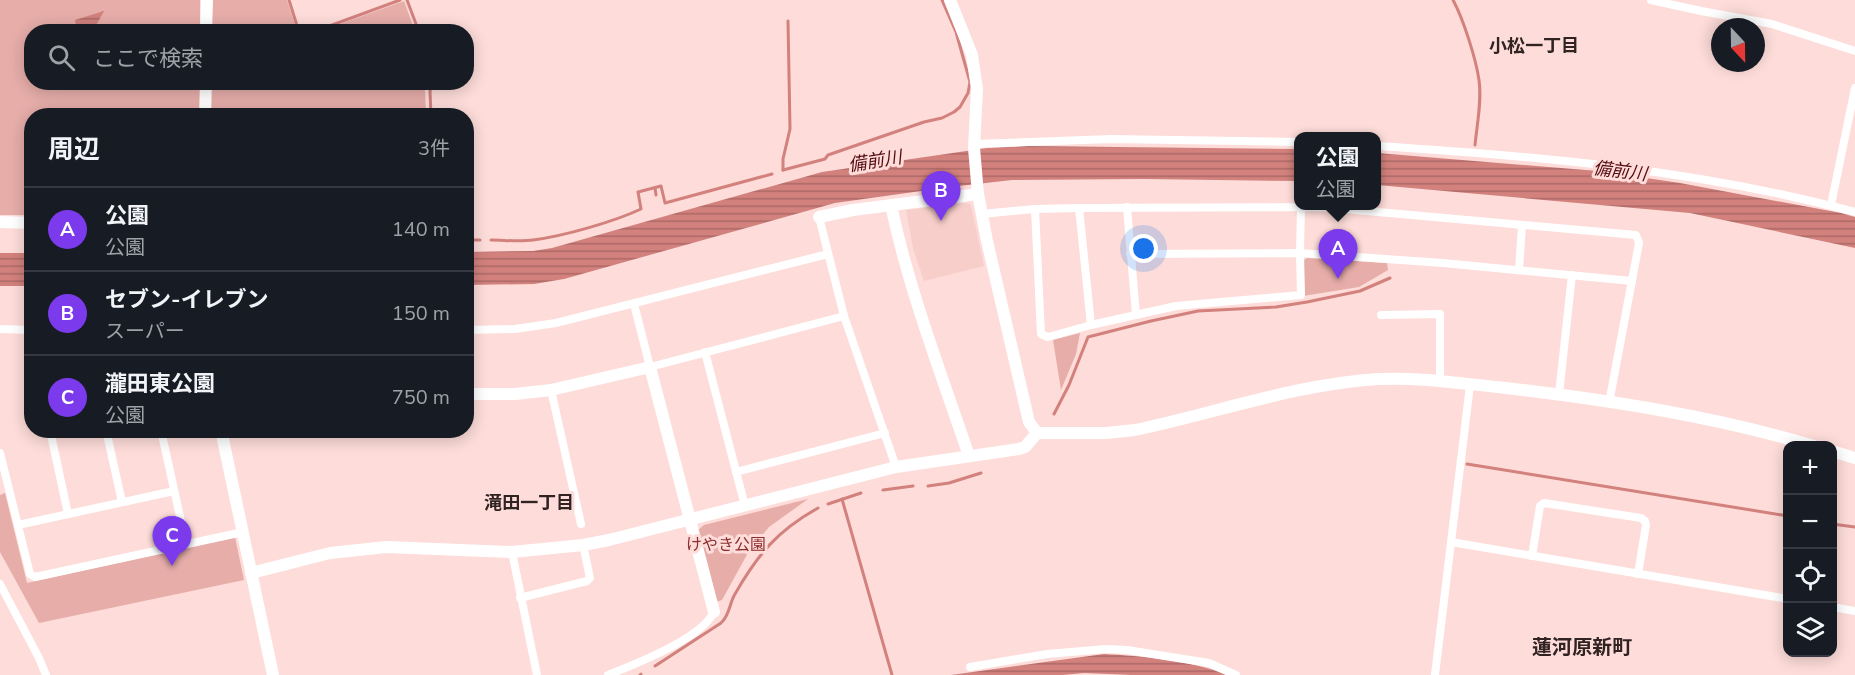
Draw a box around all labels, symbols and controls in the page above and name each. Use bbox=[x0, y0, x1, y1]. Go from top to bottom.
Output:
north arrow bbox=[1711, 18, 1765, 72]
search box bbox=[24, 24, 474, 90]
district label: 小松一丁目 bbox=[1489, 34, 1579, 58]
icon: search bbox=[45, 41, 78, 74]
text: ここで検索 bbox=[93, 44, 203, 74]
text: 周辺 bbox=[48, 132, 100, 167]
popup bbox=[1294, 132, 1381, 210]
text: 3件 bbox=[418, 135, 450, 162]
text: 公園 bbox=[1315, 143, 1360, 173]
water label: 備前川 bbox=[846, 145, 906, 177]
water label: 備前川 bbox=[1592, 156, 1650, 186]
pin: B bbox=[922, 172, 960, 221]
text: 公園 bbox=[1315, 176, 1355, 203]
text: 公園 bbox=[105, 201, 149, 231]
text: A bbox=[60, 216, 75, 243]
text: 140 m bbox=[392, 216, 450, 243]
pin: A bbox=[1318, 230, 1358, 279]
text: 公園 bbox=[105, 234, 145, 261]
your location bbox=[1129, 234, 1158, 263]
text: セブン-イレブン bbox=[105, 285, 269, 315]
text: B bbox=[61, 300, 74, 327]
text: 150 m bbox=[392, 300, 450, 327]
text: スーパー bbox=[105, 318, 185, 345]
text: 瀧田東公園 bbox=[105, 369, 215, 399]
text: C bbox=[61, 384, 74, 411]
text: 750 m bbox=[392, 384, 450, 411]
text: 公園 bbox=[105, 402, 145, 429]
map controls bbox=[1783, 441, 1837, 657]
button: + bbox=[1783, 441, 1837, 495]
district label: 滝田一丁目 bbox=[484, 491, 574, 515]
button: − bbox=[1783, 495, 1837, 549]
pin: C bbox=[152, 516, 192, 566]
park label: けやき公園 bbox=[686, 534, 766, 556]
button: locate bbox=[1783, 549, 1837, 603]
button: layers bbox=[1783, 603, 1837, 657]
district label: 蓮河原新町 bbox=[1532, 634, 1632, 661]

